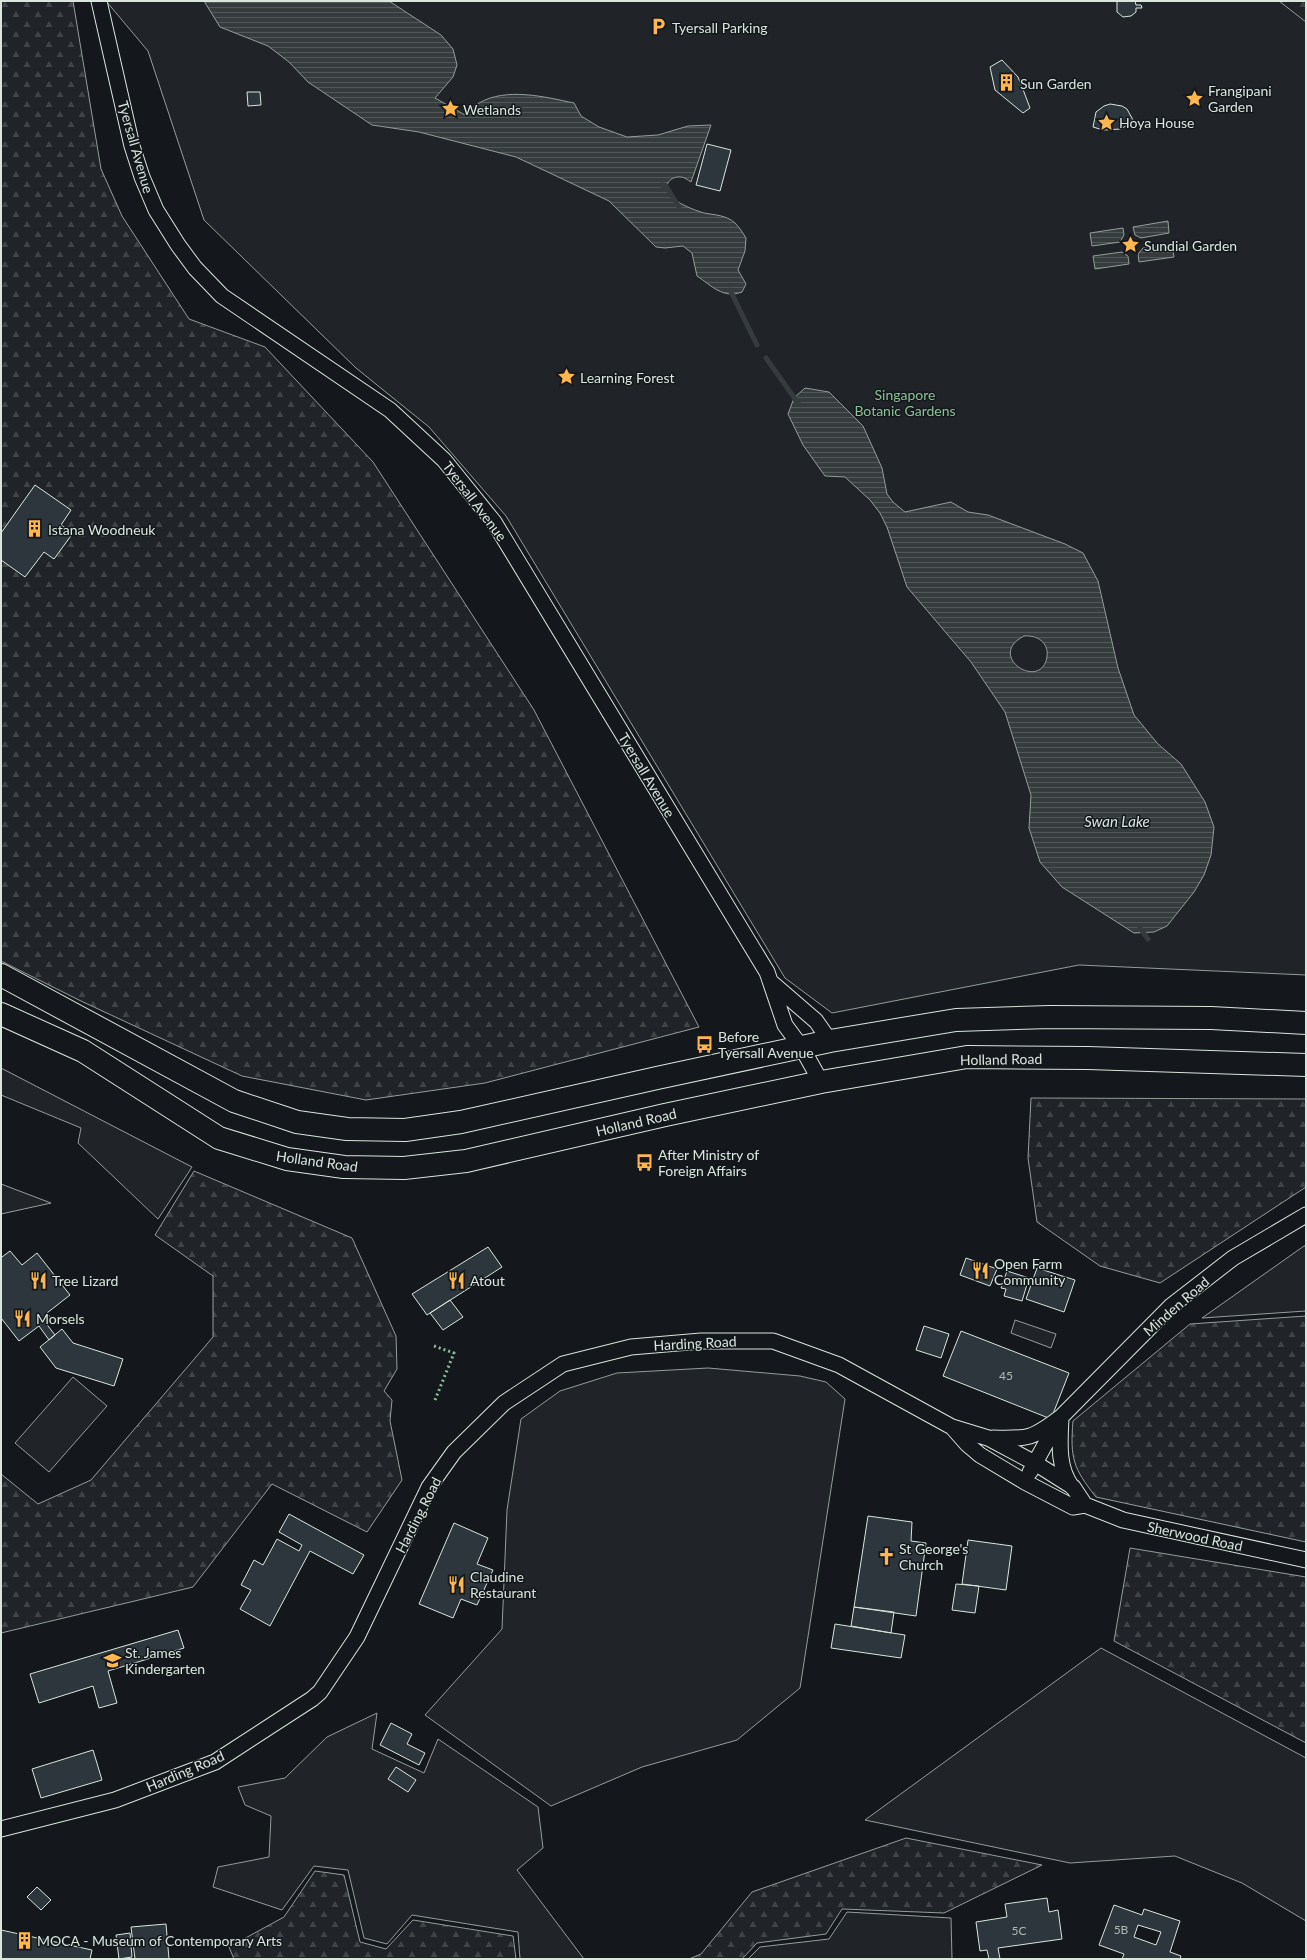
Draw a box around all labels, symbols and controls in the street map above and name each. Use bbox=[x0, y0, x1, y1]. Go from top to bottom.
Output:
parking icon: Tyersall Parking bbox=[649, 17, 669, 37]
place label: Tyersall Parking bbox=[672, 19, 768, 36]
building icon: Sun Garden bbox=[997, 73, 1017, 93]
place label: Sun Garden bbox=[1020, 75, 1092, 92]
place label: Frangipani Garden bbox=[1208, 82, 1272, 115]
place icon: Frangipani Garden bbox=[1185, 88, 1205, 108]
street label: Tyersall Avenue bbox=[115, 99, 157, 195]
place icon: Wetlands bbox=[440, 99, 460, 119]
place label: Wetlands bbox=[463, 101, 521, 118]
place icon: Hoya House bbox=[1096, 112, 1116, 132]
place label: Hoya House bbox=[1119, 114, 1194, 131]
place icon: Sundial Garden bbox=[1121, 235, 1141, 255]
place label: Sundial Garden bbox=[1144, 237, 1237, 254]
place icon: Learning Forest bbox=[557, 367, 577, 387]
place label: Learning Forest bbox=[580, 369, 675, 386]
park label: Singapore Botanic Gardens bbox=[854, 386, 956, 419]
street label: Tyersall Avenue bbox=[439, 458, 511, 544]
building icon: Istana Woodneuk bbox=[25, 519, 45, 539]
place label: Istana Woodneuk bbox=[48, 521, 156, 538]
street label: Tyersall Avenue bbox=[615, 730, 679, 820]
water label: Swan Lake bbox=[1084, 812, 1150, 830]
place label: Before Tyersall Avenue bbox=[718, 1028, 814, 1061]
bus stop icon: Before Tyersall Avenue bbox=[695, 1034, 715, 1054]
street label: Holland Road bbox=[960, 1050, 1042, 1068]
street label: Holland Road bbox=[594, 1104, 678, 1140]
place label: After Ministry of Foreign Affairs bbox=[658, 1146, 759, 1179]
street label: Holland Road bbox=[275, 1147, 359, 1175]
bus stop icon: After Ministry of Foreign Affairs bbox=[635, 1152, 655, 1172]
place label: Open Farm Community bbox=[994, 1255, 1066, 1288]
restaurant icon: Open Farm Community bbox=[971, 1261, 991, 1281]
restaurant icon: Tree Lizard bbox=[29, 1270, 49, 1290]
restaurant icon: Atout bbox=[447, 1270, 467, 1290]
place label: Tree Lizard bbox=[52, 1272, 118, 1289]
place label: Atout bbox=[470, 1272, 505, 1289]
street label: Minden Road bbox=[1140, 1273, 1212, 1339]
restaurant icon: Morsels bbox=[13, 1308, 33, 1328]
place label: Morsels bbox=[36, 1310, 85, 1327]
street label: Harding Road bbox=[653, 1332, 737, 1354]
house number: 45 bbox=[999, 1368, 1013, 1383]
street label: Harding Road bbox=[392, 1474, 444, 1556]
street label: Sherwood Road bbox=[1146, 1518, 1244, 1554]
place label: St George's Church bbox=[899, 1540, 968, 1573]
church icon: St George's Church bbox=[876, 1546, 896, 1566]
place label: Claudine Restaurant bbox=[470, 1568, 536, 1601]
restaurant icon: Claudine Restaurant bbox=[447, 1574, 467, 1594]
place label: St. James Kindergarten bbox=[125, 1644, 205, 1677]
school or university icon: St. James Kindergarten bbox=[102, 1650, 122, 1670]
street label: Harding Road bbox=[143, 1747, 227, 1795]
house number: 5B bbox=[1114, 1922, 1129, 1937]
house number: 5C bbox=[1012, 1923, 1026, 1938]
building icon: MOCA - Museum of Contemporary Arts bbox=[14, 1930, 34, 1950]
place label: MOCA - Museum of Contemporary Arts bbox=[37, 1932, 282, 1949]

